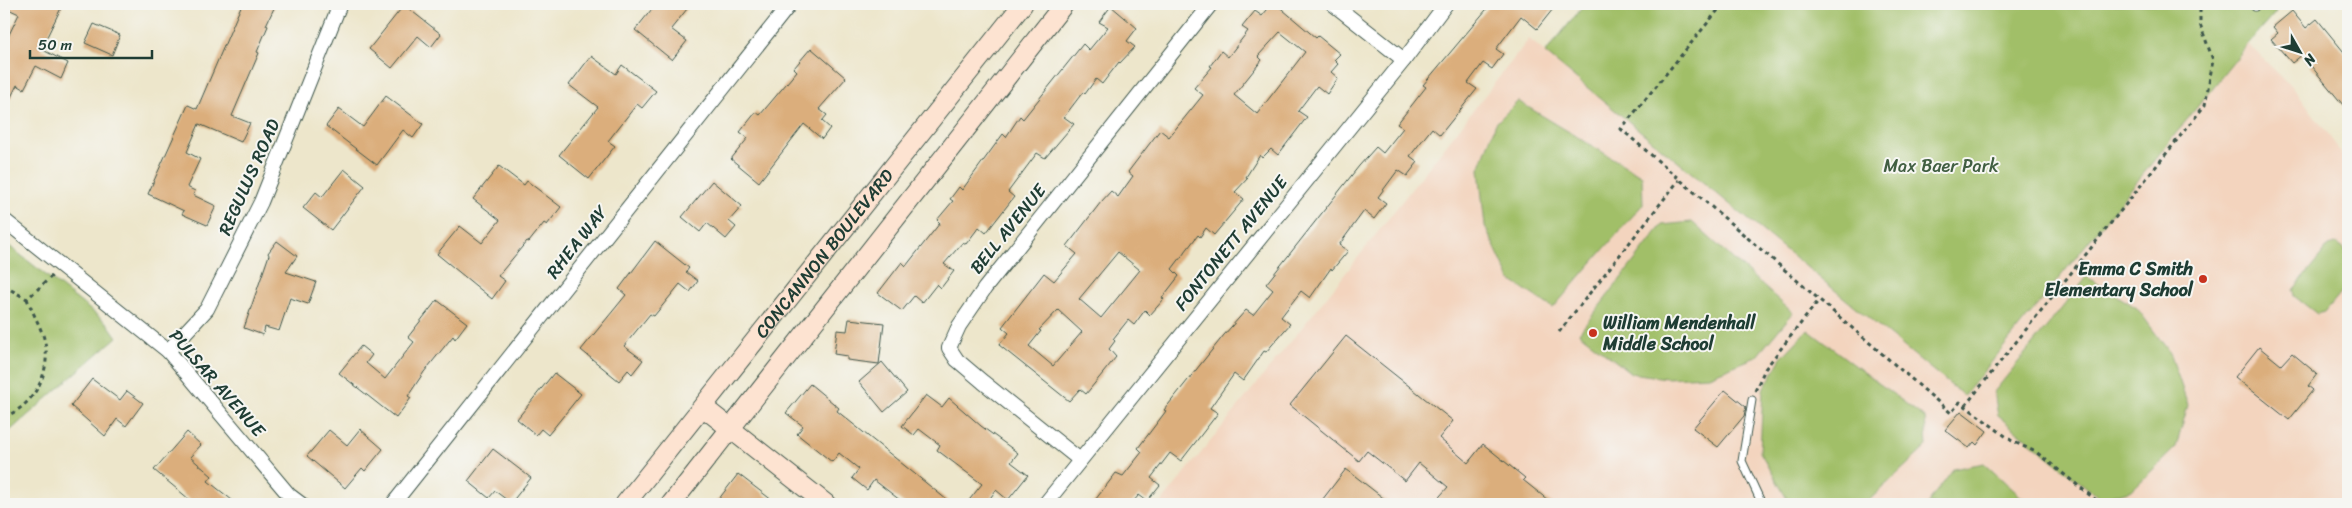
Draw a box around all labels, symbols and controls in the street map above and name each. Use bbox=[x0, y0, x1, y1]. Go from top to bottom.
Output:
scale bar bbox=[30, 28, 152, 60]
north arrow bbox=[2274, 28, 2324, 78]
text: 50 m bbox=[38, 32, 73, 58]
text: N bbox=[2297, 47, 2323, 72]
street label: REGULUS ROAD bbox=[209, 113, 289, 240]
park label: Max Baer Park bbox=[1883, 150, 1999, 182]
street label: CONCANNON BOULEVARD bbox=[747, 162, 902, 346]
street label: FONTONETT AVENUE bbox=[1166, 167, 1297, 318]
street label: BELL AVENUE bbox=[961, 176, 1055, 281]
street label: RHEA WAY bbox=[538, 197, 617, 286]
place label: Emma C Smith Elementary School bbox=[2044, 253, 2194, 306]
marker: Emma C Smith Elementary School bbox=[2197, 273, 2209, 285]
place label: William Mendenhall Middle School bbox=[1602, 307, 1756, 360]
street label: PULSAR AVENUE bbox=[161, 322, 274, 445]
marker: William Mendenhall Middle School bbox=[1587, 327, 1599, 339]

